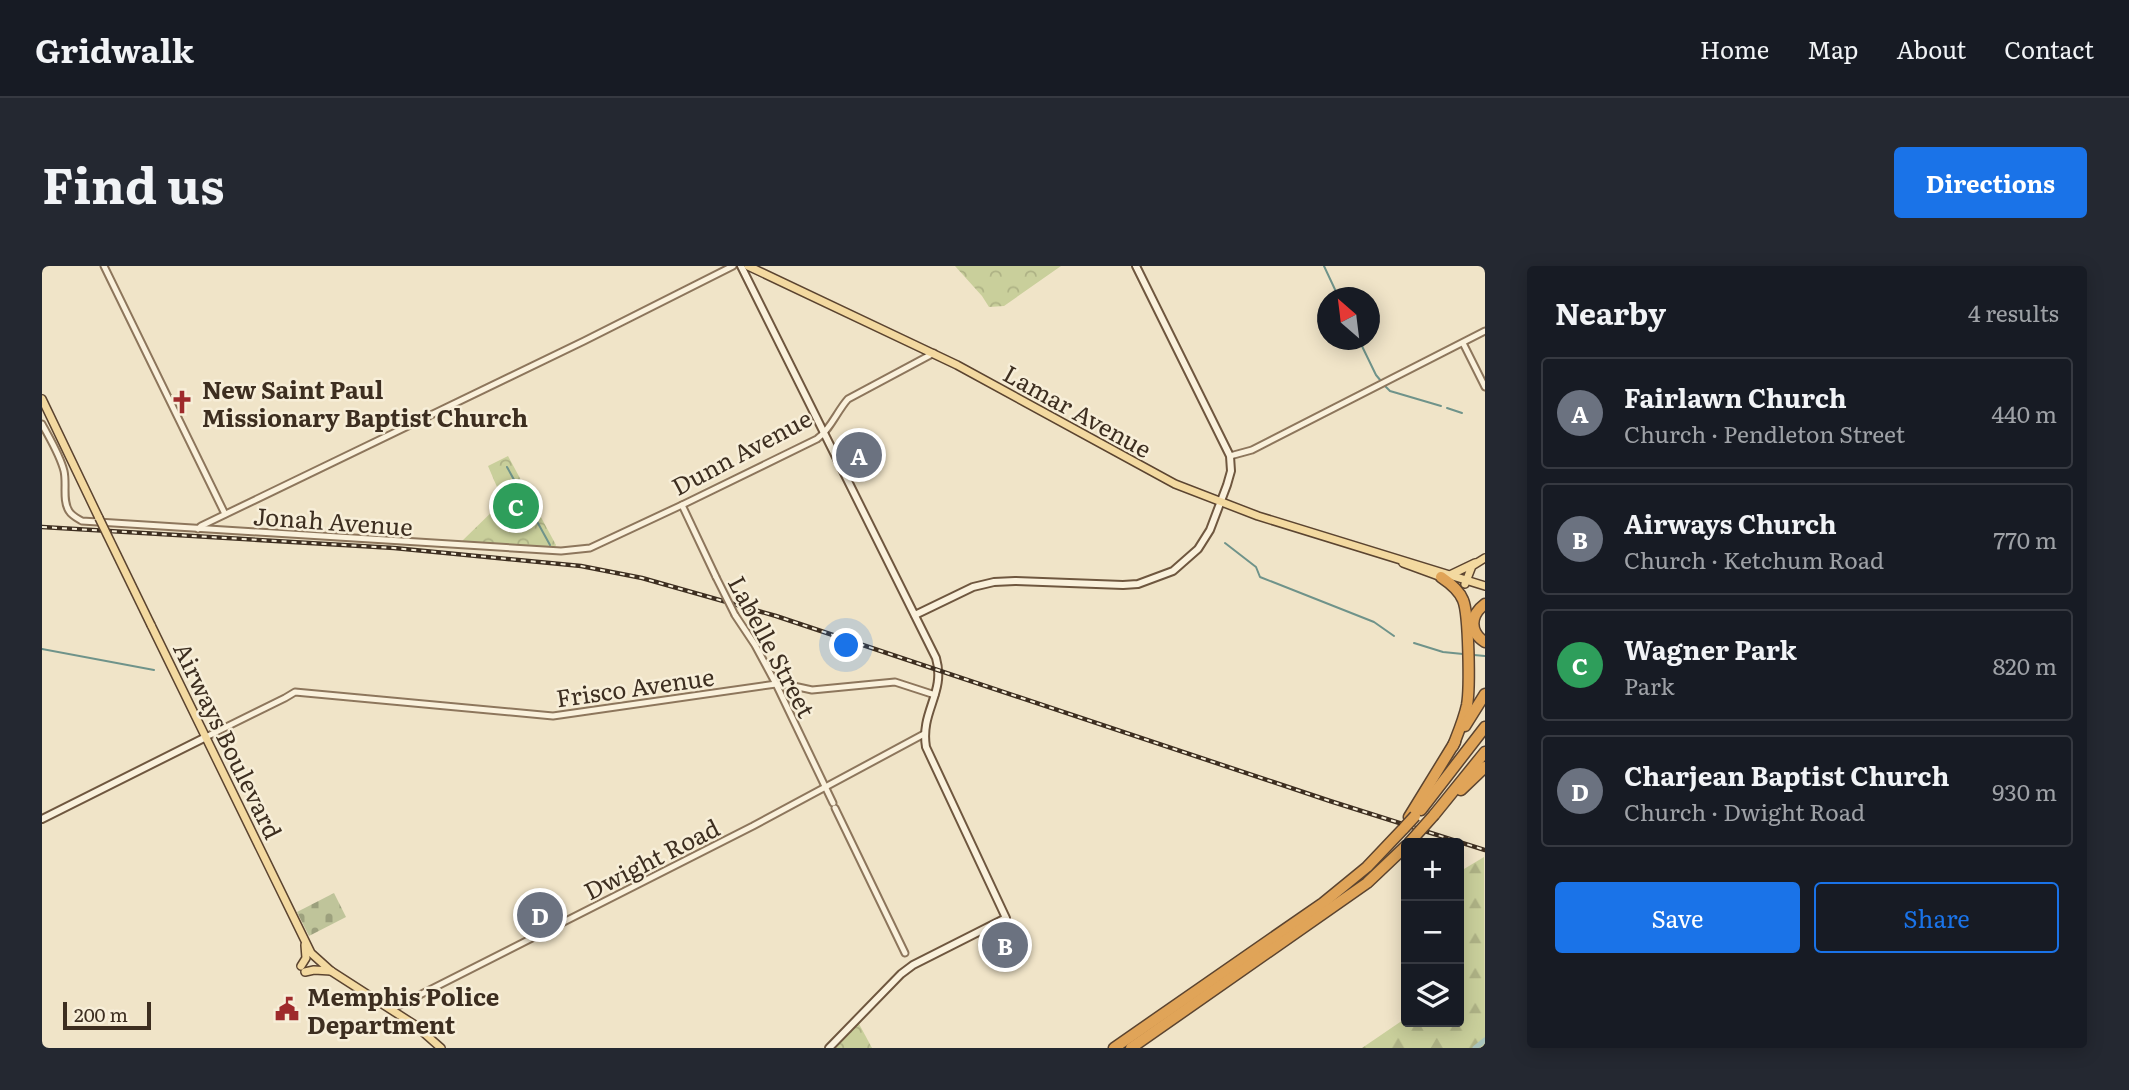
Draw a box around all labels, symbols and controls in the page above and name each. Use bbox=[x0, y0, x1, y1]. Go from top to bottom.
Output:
text: Gridwalk bbox=[35, 24, 194, 73]
text: Home bbox=[1700, 31, 1769, 66]
text: Map bbox=[1807, 31, 1858, 66]
text: About bbox=[1896, 31, 1966, 66]
text: Contact bbox=[2004, 31, 2094, 66]
text: Find us bbox=[42, 146, 225, 219]
button: Directions bbox=[1894, 147, 2087, 218]
north arrow bbox=[1317, 287, 1380, 350]
text: Nearby bbox=[1555, 290, 1666, 334]
text: 4 results bbox=[1968, 295, 2059, 329]
street label: Lamar Avenue bbox=[998, 355, 1158, 465]
place label: New Saint Paul Missionary Baptist Church bbox=[202, 371, 528, 434]
text: Fairlawn Church bbox=[1624, 377, 1847, 416]
church icon: New Saint Paul Missionary Baptist Church bbox=[168, 388, 196, 416]
text: A bbox=[1571, 396, 1589, 430]
text: 440 m bbox=[1991, 396, 2057, 430]
street label: Dunn Avenue bbox=[665, 399, 817, 503]
text: Church · Pendleton Street bbox=[1624, 416, 1905, 450]
pin: A bbox=[836, 429, 882, 481]
pin: C bbox=[493, 480, 539, 532]
street label: Jonah Avenue bbox=[252, 497, 414, 543]
text: Airways Church bbox=[1624, 503, 1837, 542]
text: B bbox=[1572, 522, 1588, 556]
text: 770 m bbox=[1993, 522, 2057, 556]
text: Church · Ketchum Road bbox=[1624, 542, 1884, 576]
street label: Labelle Street bbox=[721, 569, 825, 723]
your location bbox=[829, 628, 863, 662]
text: Wagner Park bbox=[1624, 629, 1797, 668]
street label: Airways Boulevard bbox=[166, 636, 292, 845]
text: C bbox=[1572, 648, 1588, 682]
text: 820 m bbox=[1993, 648, 2057, 682]
street label: Frisco Avenue bbox=[554, 658, 716, 714]
text: Park bbox=[1624, 668, 1674, 702]
text: Charjean Baptist Church bbox=[1624, 755, 1949, 794]
text: D bbox=[1571, 774, 1589, 808]
text: 930 m bbox=[1992, 774, 2057, 808]
text: Church · Dwight Road bbox=[1624, 794, 1865, 828]
street label: Dwight Road bbox=[577, 809, 725, 907]
map controls bbox=[1401, 838, 1464, 1027]
button: + bbox=[1401, 838, 1464, 901]
button: Save bbox=[1555, 882, 1800, 953]
button: Share bbox=[1814, 882, 2059, 953]
pin: D bbox=[517, 889, 563, 941]
button: − bbox=[1401, 901, 1464, 964]
pin: B bbox=[982, 919, 1028, 971]
button: layers bbox=[1401, 964, 1464, 1027]
place label: Memphis Police Department bbox=[307, 978, 499, 1041]
public building icon: Memphis Police Department bbox=[273, 995, 301, 1023]
scale bar bbox=[63, 999, 150, 1031]
text: 200 m bbox=[74, 1000, 128, 1028]

